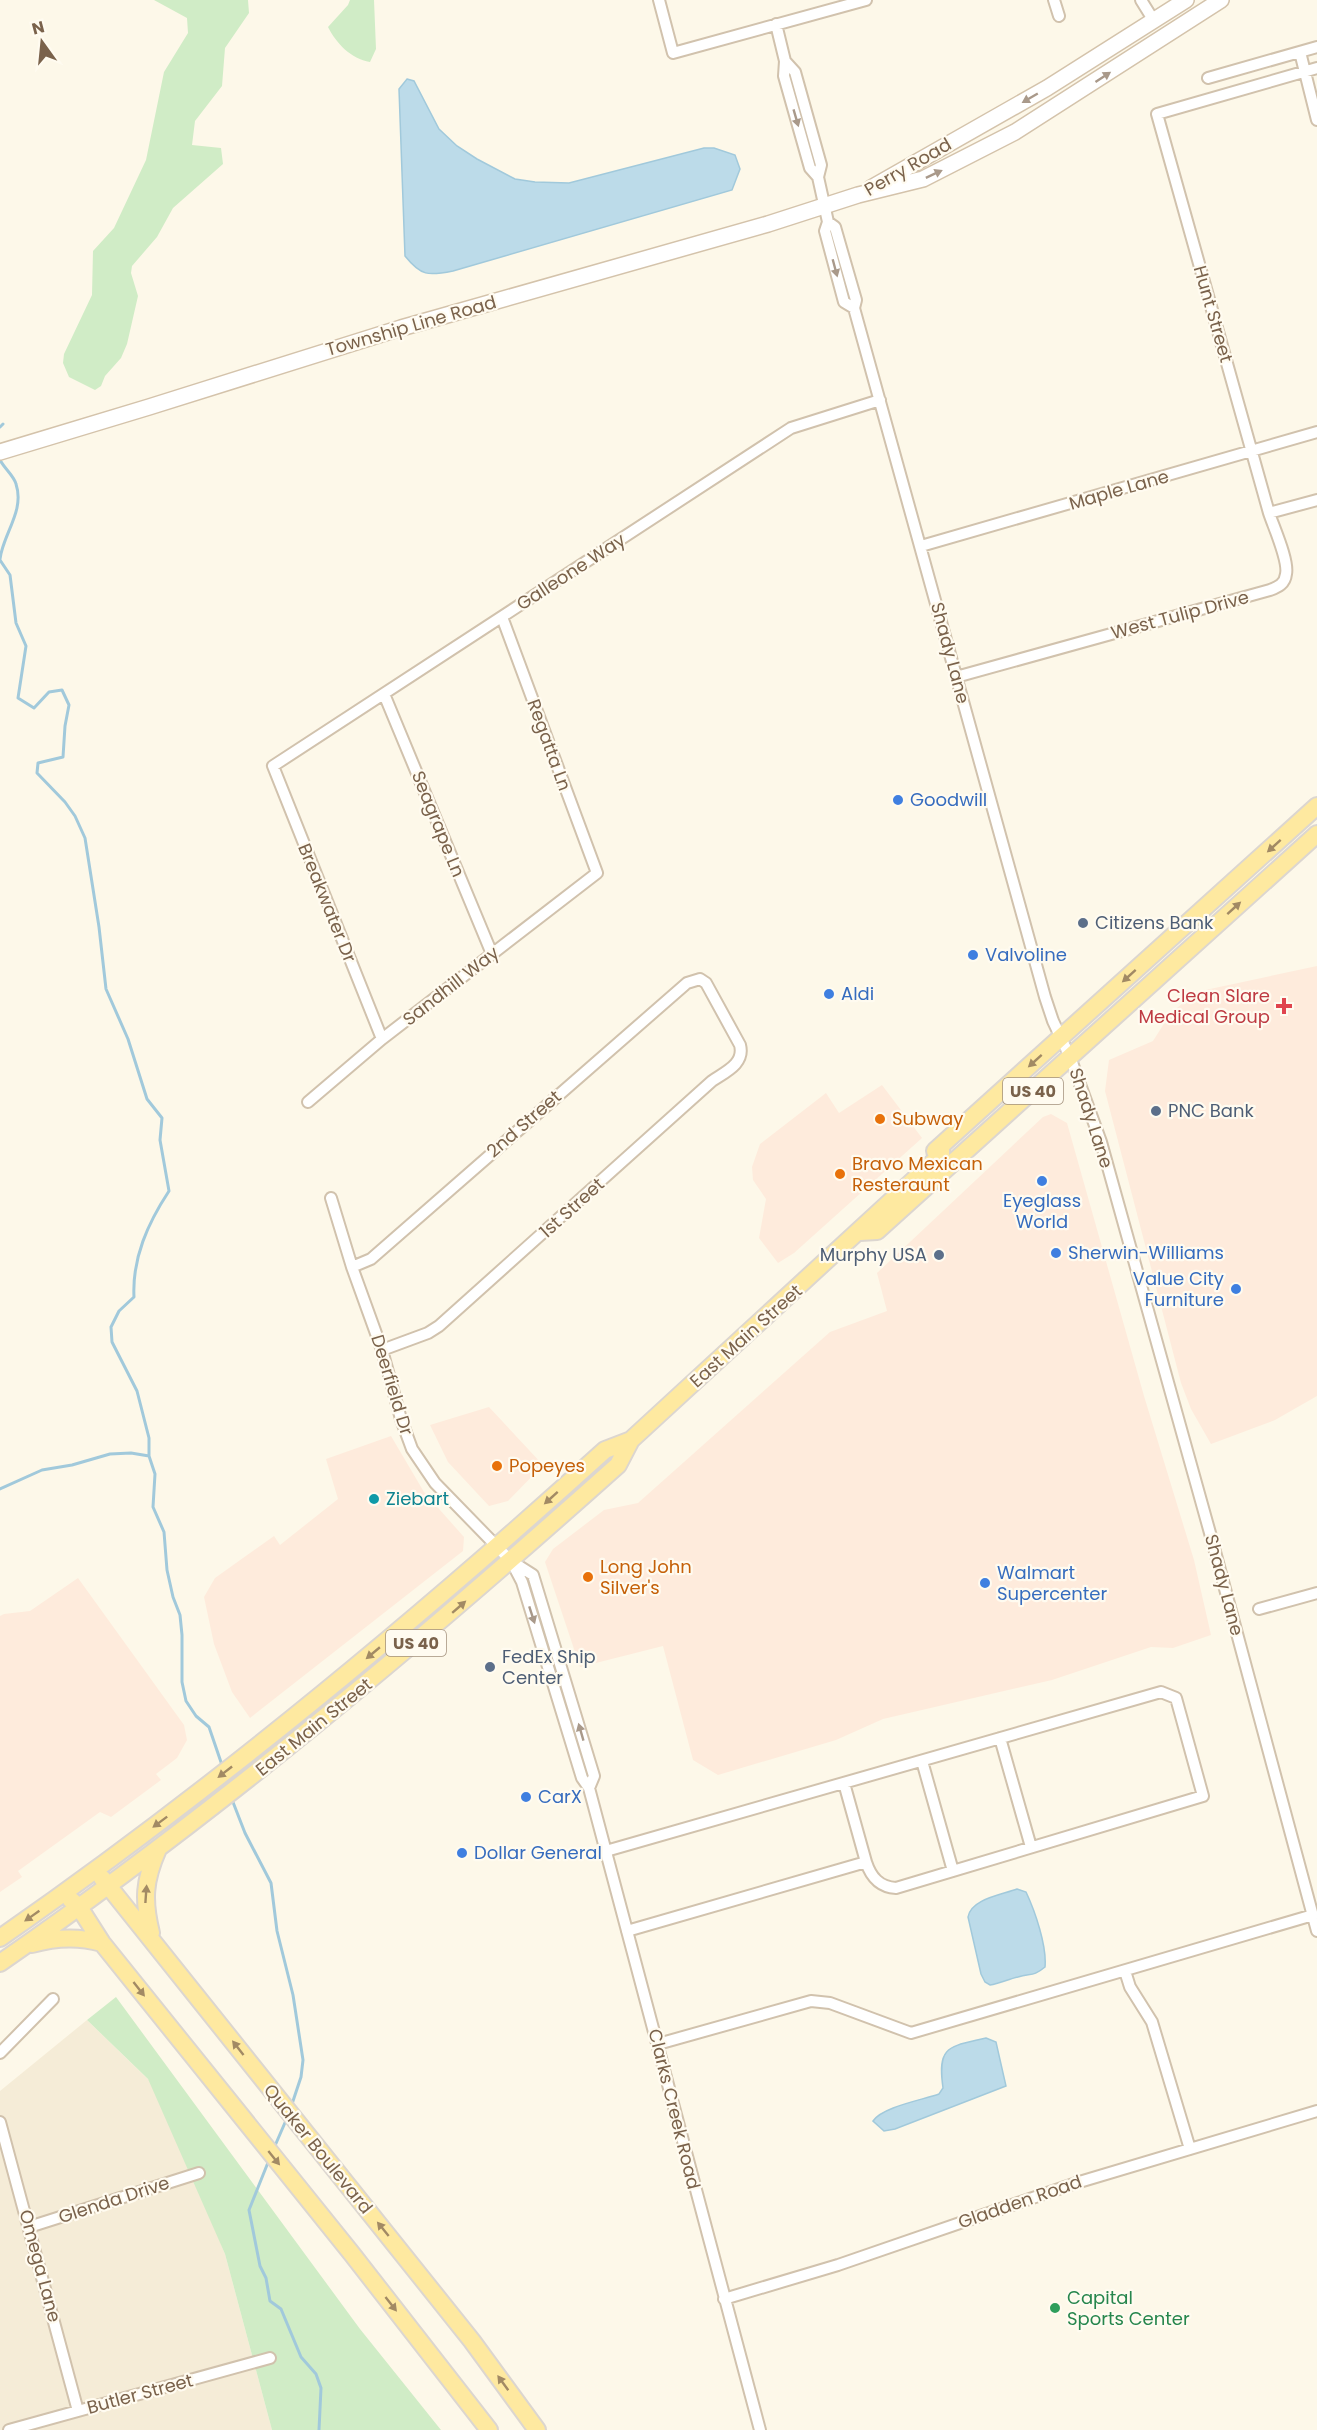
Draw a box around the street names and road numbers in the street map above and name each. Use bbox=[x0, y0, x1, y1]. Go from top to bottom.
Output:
street label: Perry Road bbox=[860, 132, 956, 202]
street label: Hunt Street bbox=[1188, 263, 1239, 365]
street label: Township Line Road bbox=[323, 289, 499, 362]
street label: Maple Lane bbox=[1066, 463, 1172, 516]
street label: Galleone Way bbox=[511, 527, 630, 616]
street label: West Tulip Drive bbox=[1108, 584, 1252, 645]
street label: Shady Lane bbox=[925, 599, 976, 706]
street label: Regatta Ln bbox=[521, 696, 578, 794]
street label: Seagrape Ln bbox=[406, 767, 471, 881]
street label: Breakwater Dr bbox=[292, 840, 363, 966]
street label: Sandhill Way bbox=[397, 940, 504, 1031]
street label: Shady Lane bbox=[1064, 1065, 1119, 1171]
road number: US 40 bbox=[1003, 1078, 1063, 1104]
street label: 2nd Street bbox=[481, 1084, 566, 1163]
street label: 1st Street bbox=[534, 1172, 609, 1243]
street label: East Main Street bbox=[684, 1278, 807, 1393]
street label: Deerfield Dr bbox=[365, 1331, 420, 1439]
street label: Shady Lane bbox=[1199, 1531, 1250, 1638]
road number: US 40 bbox=[386, 1630, 446, 1656]
street label: East Main Street bbox=[250, 1672, 377, 1781]
street label: Clarks Creek Road bbox=[642, 2026, 707, 2192]
street label: Quaker Boulevard bbox=[258, 2078, 379, 2219]
street label: Gladden Road bbox=[955, 2169, 1085, 2234]
street label: Glenda Drive bbox=[55, 2170, 173, 2229]
street label: Omega Lane bbox=[13, 2207, 68, 2325]
street label: Butler Street bbox=[84, 2367, 196, 2420]

